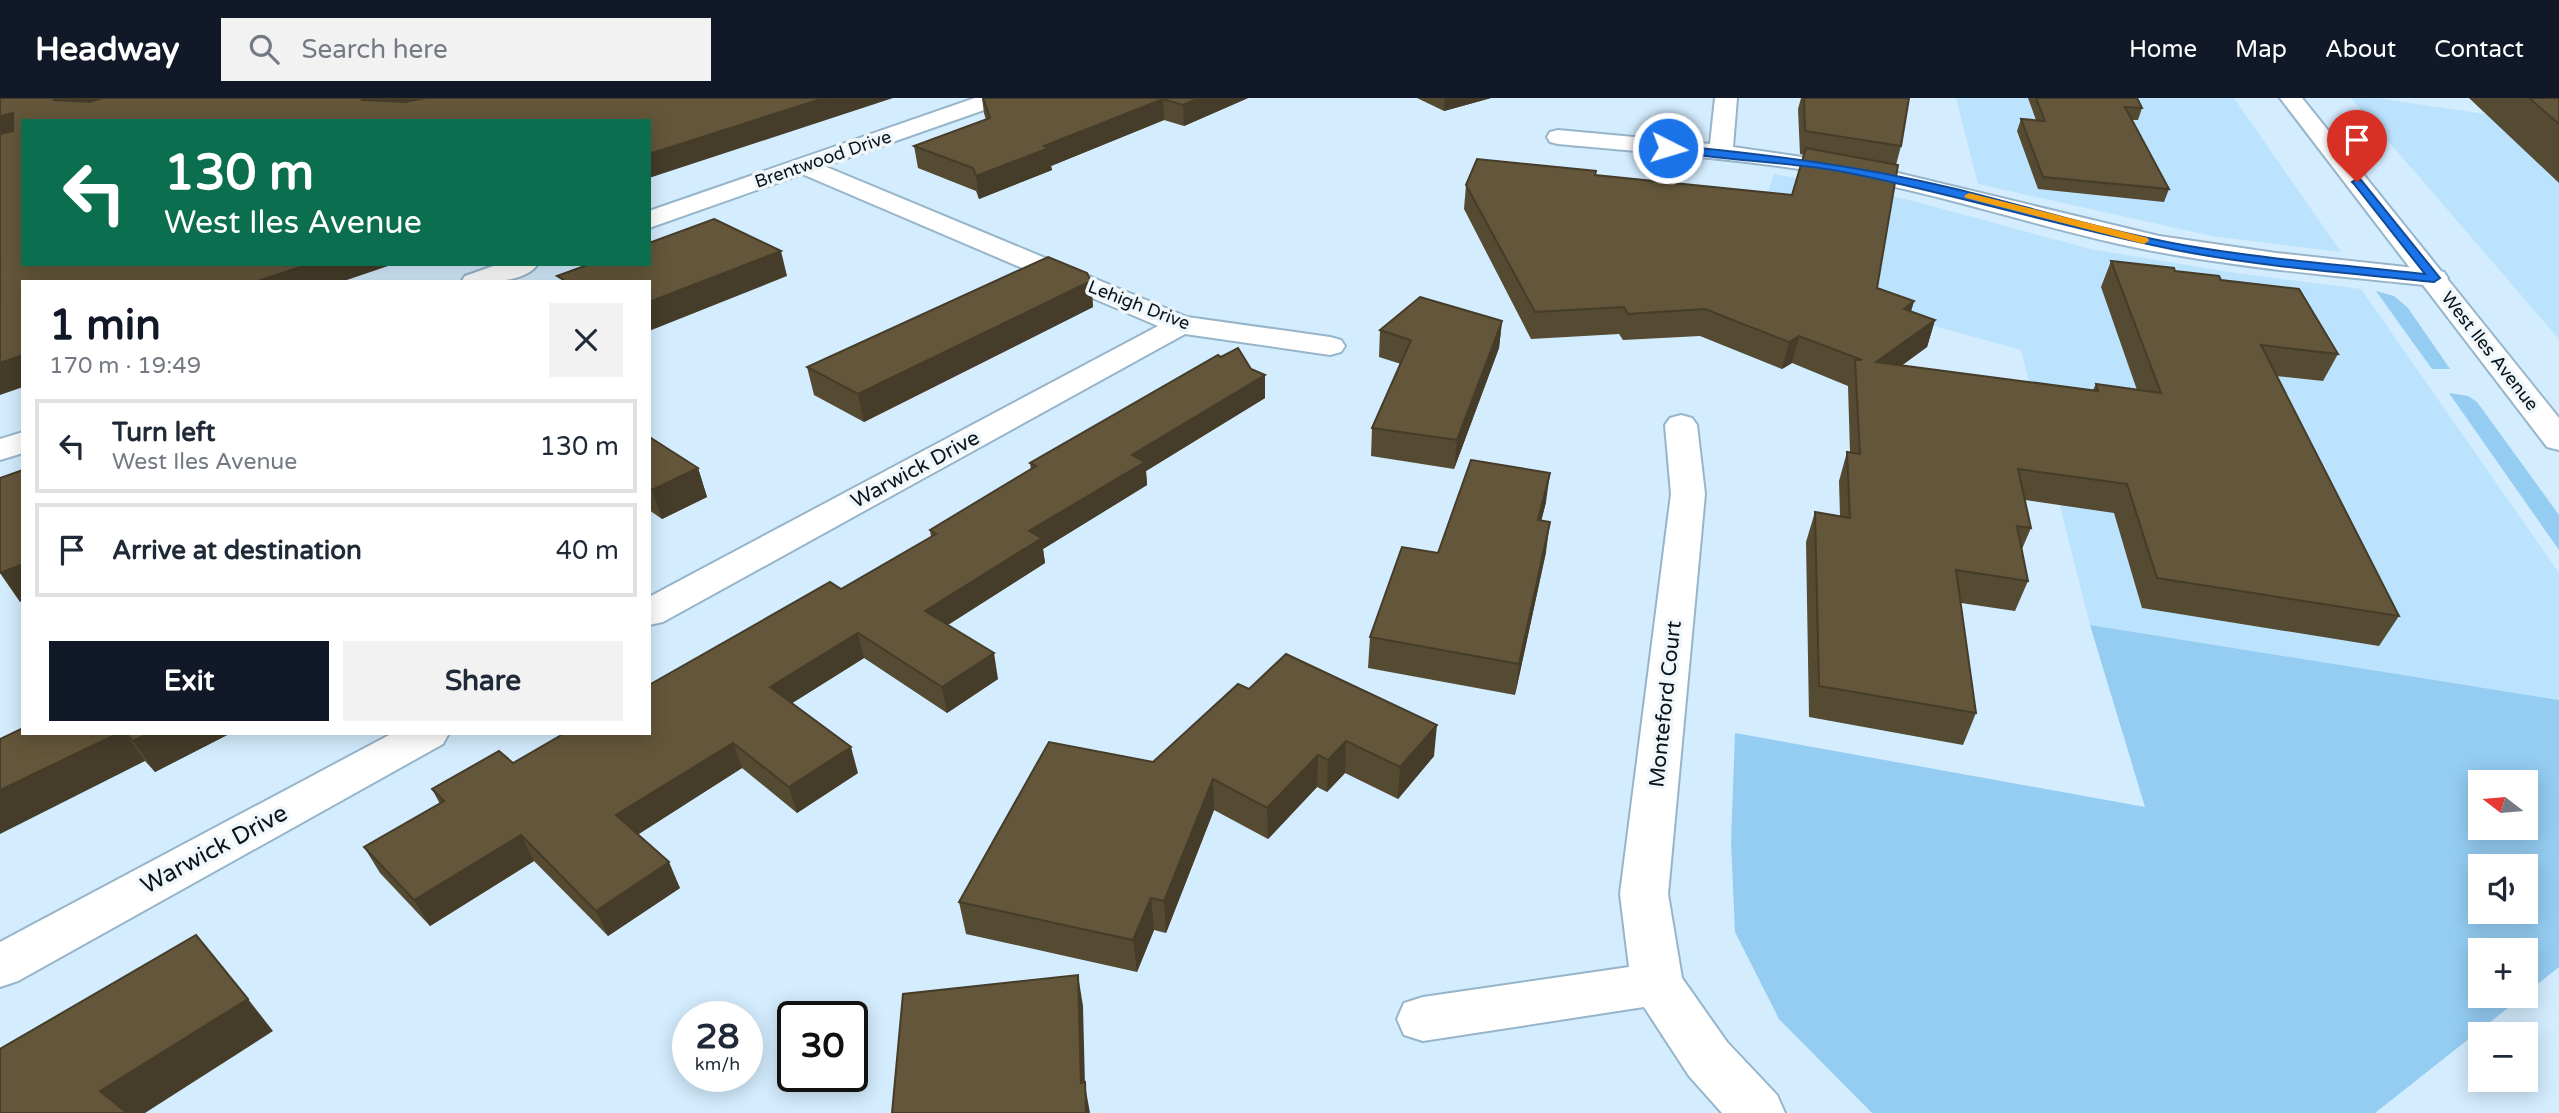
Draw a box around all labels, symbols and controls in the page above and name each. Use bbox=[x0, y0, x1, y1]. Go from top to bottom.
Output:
search box bbox=[221, 18, 711, 81]
text: Headway bbox=[35, 30, 179, 69]
icon: search bbox=[245, 30, 283, 68]
text: Search here bbox=[301, 34, 448, 65]
text: Home bbox=[2129, 35, 2197, 64]
text: Map bbox=[2235, 35, 2287, 64]
text: About bbox=[2325, 35, 2396, 64]
text: Contact bbox=[2434, 35, 2524, 64]
pin bbox=[2327, 110, 2387, 182]
position arrow bbox=[1631, 111, 1705, 185]
icon: arrive bbox=[2338, 121, 2376, 159]
street label: Brentwood Drive bbox=[752, 125, 894, 193]
text: 130 m bbox=[164, 144, 314, 203]
icon: left bbox=[49, 147, 140, 238]
text: West Iles Avenue bbox=[164, 204, 422, 242]
street label: Lehigh Drive bbox=[1085, 275, 1193, 335]
street label: West Iles Avenue bbox=[2437, 287, 2543, 415]
text: 1 min bbox=[49, 300, 161, 351]
button: close bbox=[549, 303, 623, 377]
text: 170 m · 19:49 bbox=[49, 352, 201, 380]
text: Turn left bbox=[112, 417, 215, 448]
street label: Warwick Drive bbox=[847, 425, 984, 514]
icon: left bbox=[53, 427, 91, 465]
text: 130 m bbox=[539, 431, 619, 462]
text: West Iles Avenue bbox=[112, 448, 297, 476]
icon: arrive bbox=[53, 531, 91, 569]
text: Arrive at destination bbox=[112, 535, 362, 566]
text: 40 m bbox=[556, 535, 619, 566]
street label: Monteford Court bbox=[1644, 619, 1687, 789]
button: Exit bbox=[49, 641, 329, 721]
button: Share bbox=[343, 641, 623, 721]
north arrow bbox=[2468, 770, 2538, 840]
map controls bbox=[2468, 770, 2538, 1092]
street label: Warwick Drive bbox=[136, 799, 293, 900]
button: sound bbox=[2468, 854, 2538, 924]
button: + bbox=[2468, 938, 2538, 1008]
speed limit sign: 30 bbox=[777, 1001, 868, 1092]
text: 28 bbox=[696, 1016, 739, 1058]
button: − bbox=[2468, 1022, 2538, 1092]
text: km/h bbox=[695, 1053, 740, 1075]

